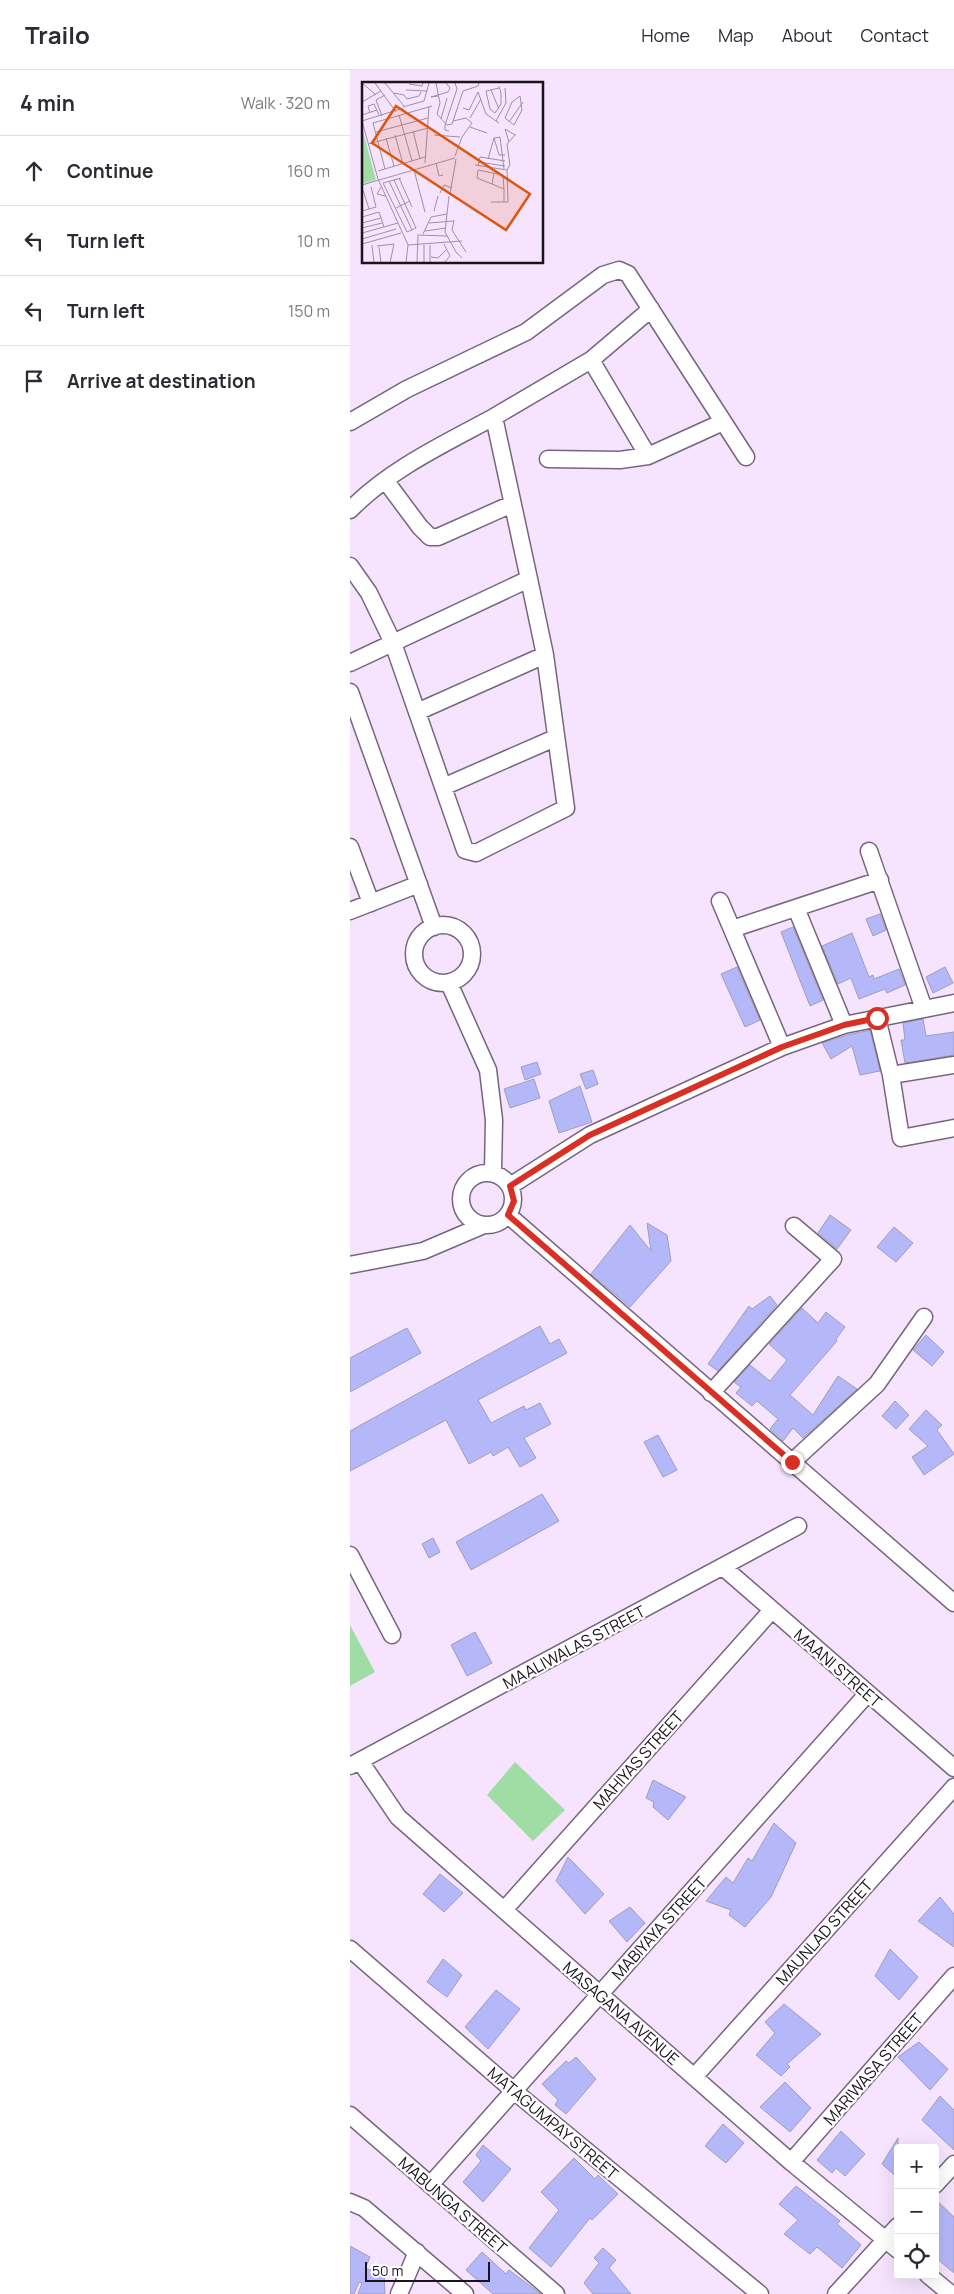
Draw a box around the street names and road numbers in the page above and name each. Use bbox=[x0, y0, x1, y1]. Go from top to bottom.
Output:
street label: MAALIWALAS STREET bbox=[499, 1600, 650, 1694]
street label: MAANI STREET bbox=[789, 1624, 887, 1713]
street label: MAHIYAS STREET bbox=[588, 1706, 688, 1814]
street label: MABIYAYA STREET bbox=[607, 1871, 712, 1984]
street label: MAUNLAD STREET bbox=[771, 1874, 878, 1990]
street label: MASAGANA AVENUE bbox=[558, 1956, 684, 2070]
street label: MARIWASA STREET bbox=[818, 2008, 928, 2130]
street label: MATAGUMPAY STREET bbox=[483, 2062, 623, 2185]
street label: MABUNGA STREET bbox=[394, 2152, 512, 2259]

